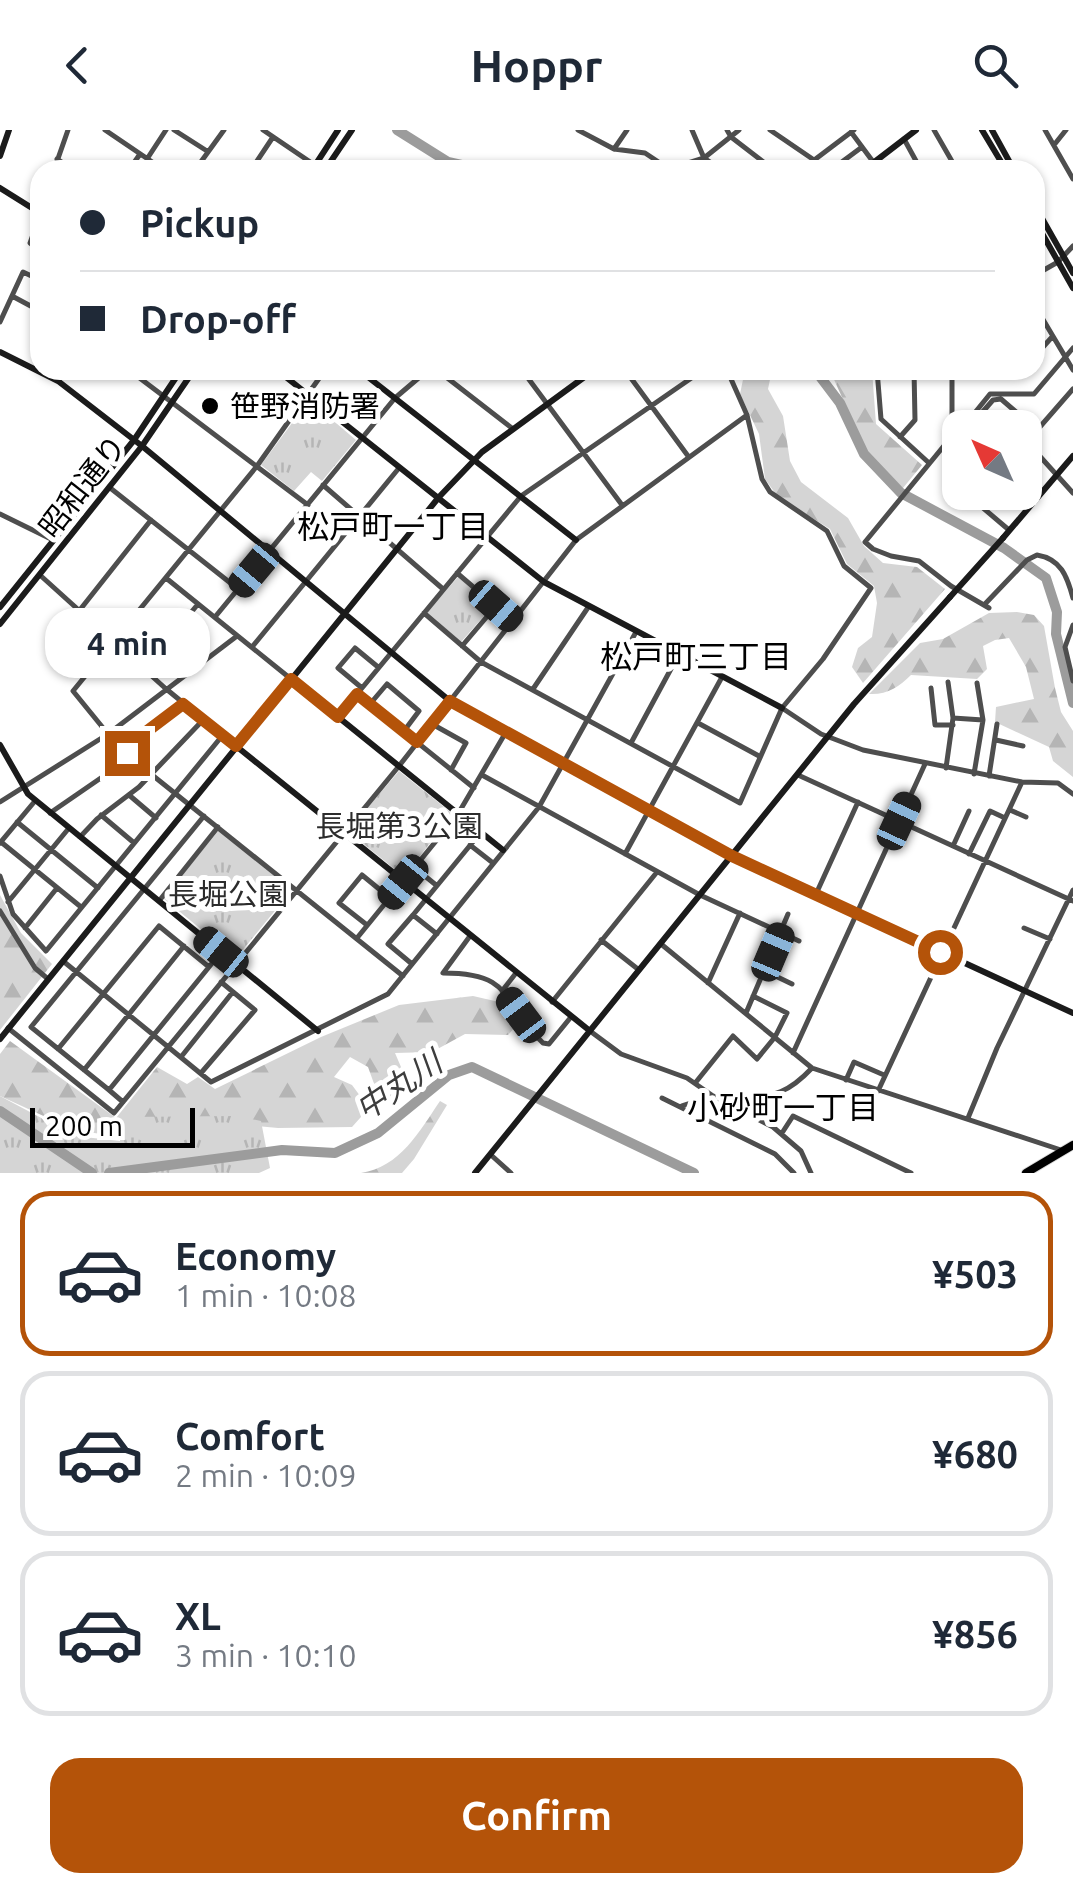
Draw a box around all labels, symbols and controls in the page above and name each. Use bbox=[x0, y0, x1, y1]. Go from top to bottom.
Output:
icon: back bbox=[50, 38, 105, 93]
icon: search bbox=[968, 38, 1023, 93]
text: Hoppr bbox=[470, 40, 603, 91]
text: Pickup bbox=[140, 202, 259, 244]
text: Drop-off bbox=[140, 298, 296, 340]
place label: 笹野消防署 bbox=[230, 389, 380, 423]
marker: 笹野消防署 bbox=[199, 395, 221, 417]
north arrow bbox=[942, 410, 1042, 510]
map controls bbox=[942, 410, 1042, 510]
street label: 昭和通り bbox=[32, 428, 132, 544]
district label: 松戸町一丁目 bbox=[297, 508, 489, 544]
car bbox=[223, 537, 285, 603]
car bbox=[464, 575, 528, 637]
callout: 4 min bbox=[44, 608, 210, 678]
text: 4 min bbox=[87, 625, 168, 661]
district label: 松戸町三丁目 bbox=[600, 638, 792, 674]
route end bbox=[105, 731, 150, 776]
car bbox=[873, 787, 925, 855]
park label: 長堀第3公園 bbox=[316, 809, 482, 843]
car bbox=[372, 849, 434, 915]
park label: 長堀公園 bbox=[168, 877, 288, 911]
car bbox=[747, 919, 799, 985]
car bbox=[188, 921, 254, 983]
route start bbox=[918, 930, 963, 975]
car bbox=[491, 982, 551, 1048]
water label: 中丸川 bbox=[348, 1042, 450, 1127]
district label: 小砂町一丁目 bbox=[687, 1089, 879, 1125]
scale bar bbox=[30, 1103, 195, 1148]
text: 200 m bbox=[45, 1110, 123, 1141]
icon: car bbox=[55, 1229, 145, 1319]
text: Economy bbox=[175, 1235, 336, 1277]
text: ¥503 bbox=[932, 1253, 1018, 1295]
text: 1 min · 10:08 bbox=[175, 1277, 357, 1313]
icon: car bbox=[55, 1409, 145, 1499]
text: Comfort bbox=[175, 1415, 325, 1457]
text: ¥680 bbox=[932, 1433, 1018, 1475]
text: 2 min · 10:09 bbox=[175, 1457, 357, 1493]
icon: car bbox=[55, 1589, 145, 1679]
text: XL bbox=[175, 1595, 221, 1637]
text: ¥856 bbox=[932, 1613, 1018, 1655]
text: 3 min · 10:10 bbox=[175, 1637, 357, 1673]
button: Confirm bbox=[50, 1758, 1023, 1873]

